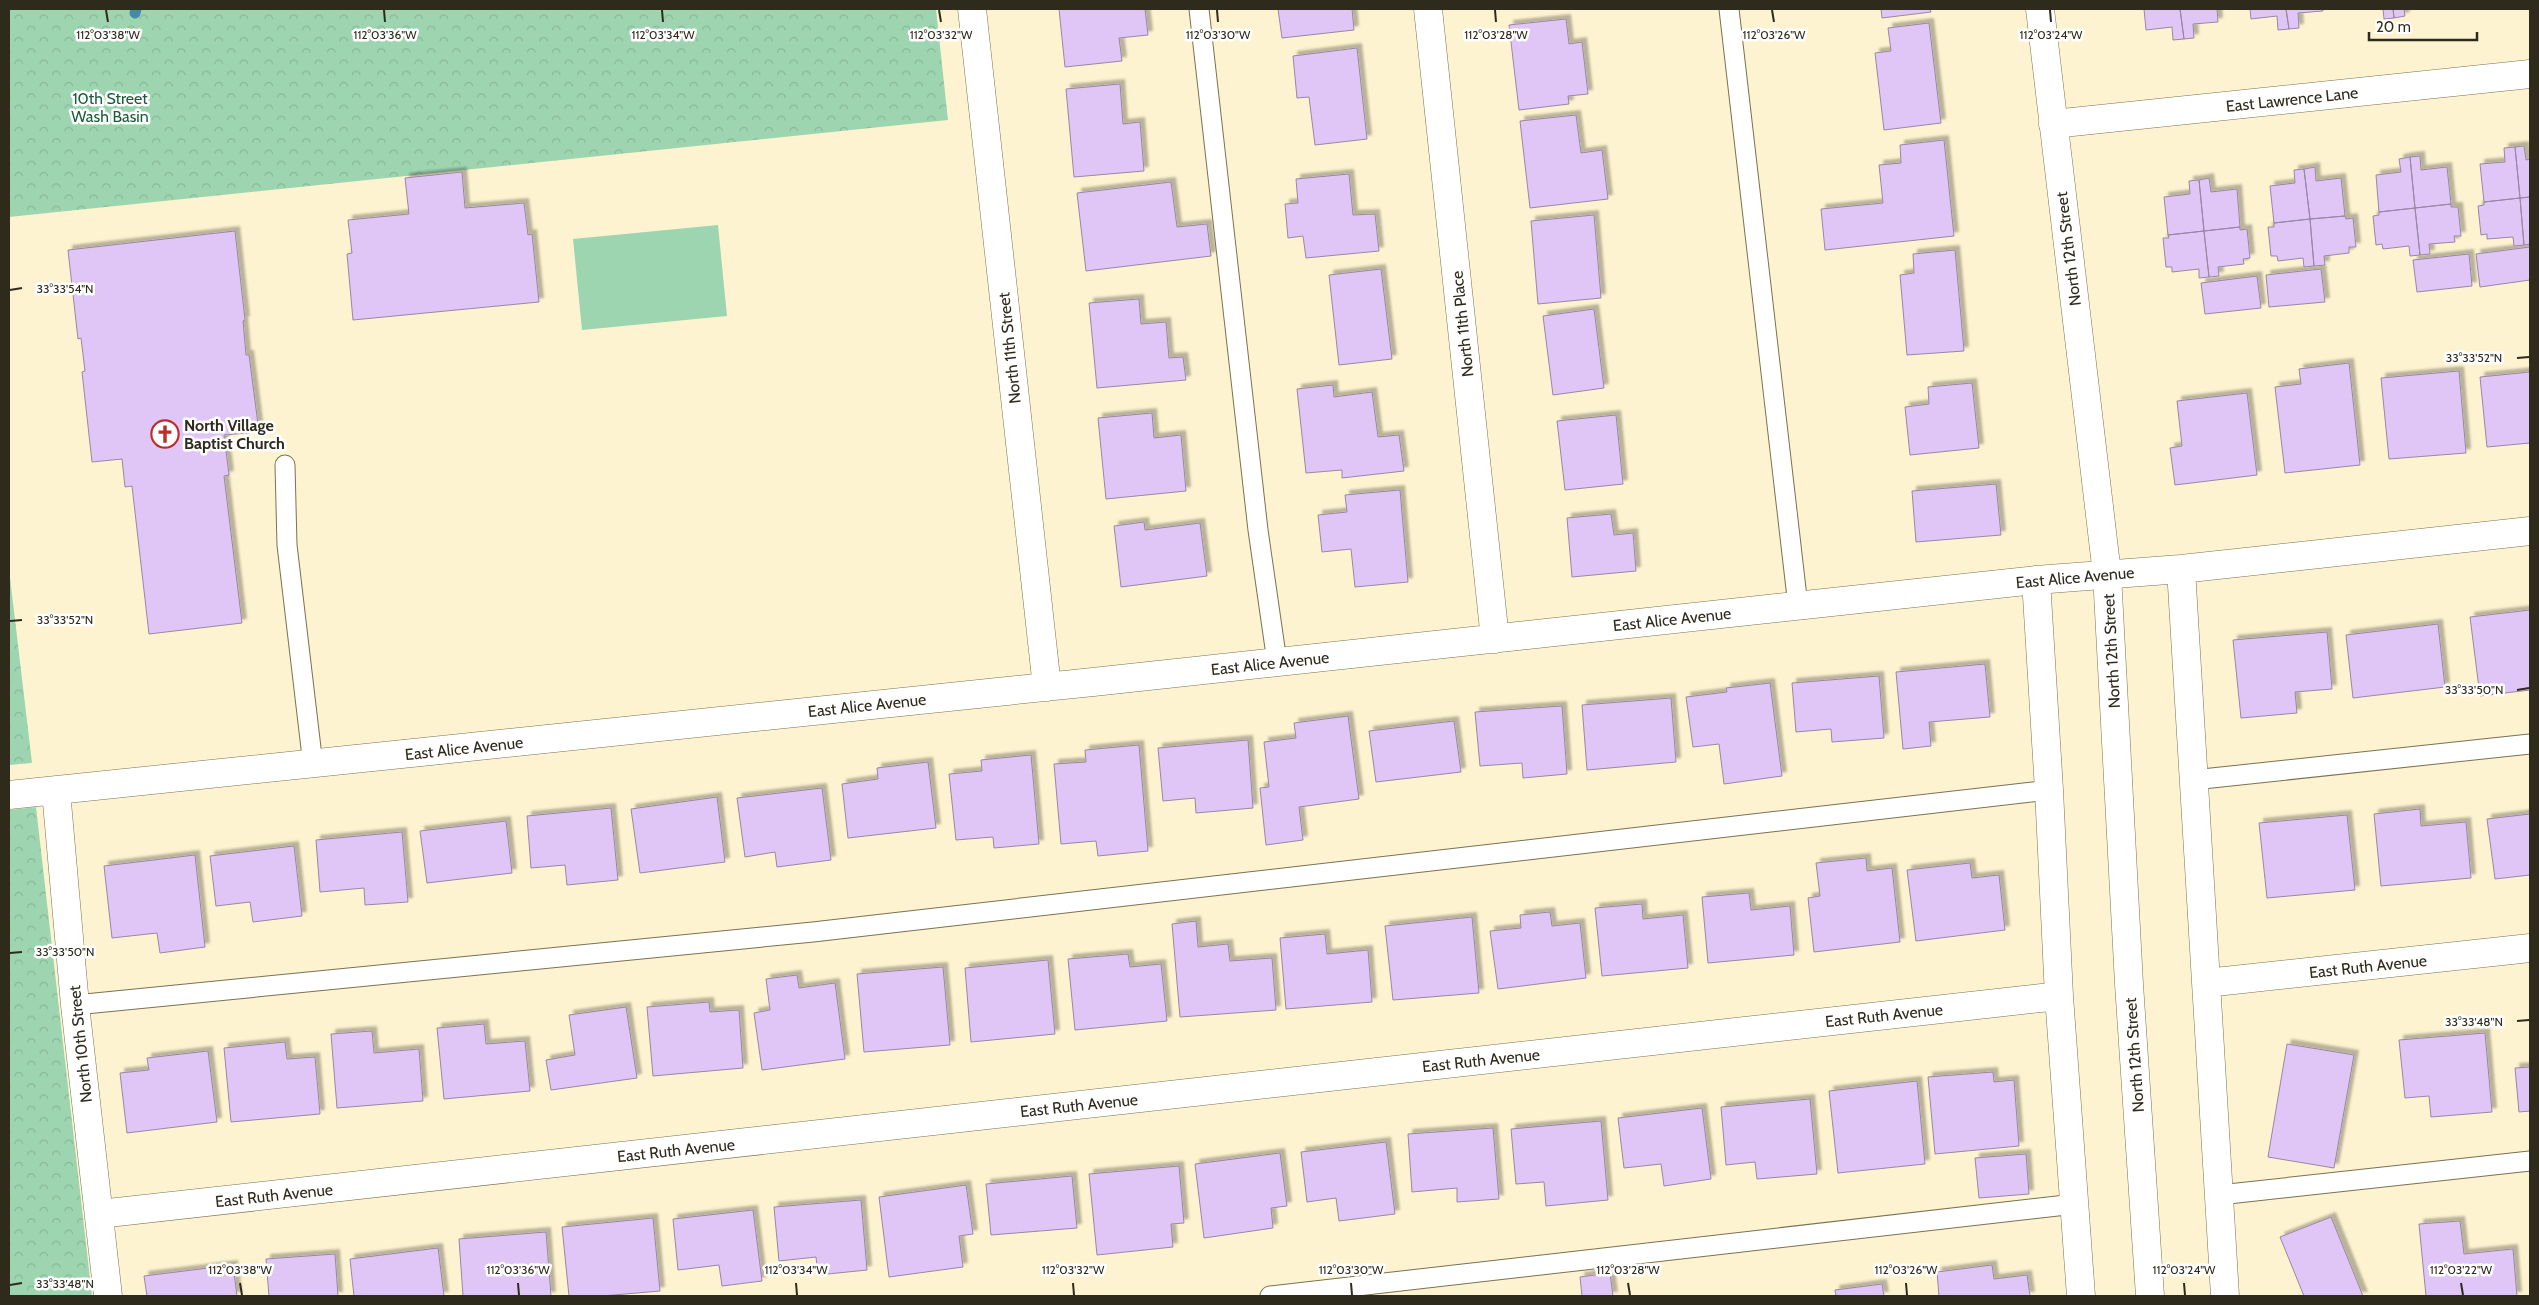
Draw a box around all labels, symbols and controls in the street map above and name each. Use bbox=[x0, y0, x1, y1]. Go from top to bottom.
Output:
scale bar bbox=[2369, 10, 2476, 42]
text: 20 m bbox=[2376, 18, 2411, 36]
text: 112°03'38"W bbox=[76, 27, 140, 42]
text: 112°03'36"W bbox=[353, 27, 417, 42]
text: 112°03'34"W bbox=[631, 27, 695, 42]
text: 112°03'32"W bbox=[910, 27, 973, 42]
text: 112°03'30"W bbox=[1186, 27, 1251, 42]
text: 112°03'28"W bbox=[1464, 27, 1528, 42]
text: 112°03'26"W bbox=[1743, 27, 1806, 42]
text: 112°03'24"W bbox=[2020, 27, 2083, 42]
street label: East Lawrence Lane bbox=[2225, 83, 2359, 116]
park label: 10th Street Wash Basin bbox=[71, 89, 149, 126]
street label: North 12th Street bbox=[2052, 190, 2085, 307]
street label: North 11th Place bbox=[1447, 270, 1478, 378]
text: 33°33'54"N bbox=[36, 281, 94, 296]
street label: North 11th Street bbox=[994, 291, 1025, 405]
text: 33°33'52"N bbox=[2446, 350, 2502, 365]
place label: North Village Baptist Church bbox=[184, 416, 285, 453]
church icon: North Village Baptist Church bbox=[150, 419, 180, 449]
street label: East Alice Avenue bbox=[2015, 563, 2135, 592]
street label: North 12th Street bbox=[2099, 592, 2124, 709]
street label: East Alice Avenue bbox=[1612, 604, 1732, 635]
text: 33°33'52"N bbox=[37, 612, 93, 627]
street label: East Alice Avenue bbox=[1210, 648, 1330, 679]
text: 33°33'50"N bbox=[2445, 682, 2503, 697]
street label: East Alice Avenue bbox=[807, 690, 927, 721]
street label: East Alice Avenue bbox=[404, 733, 524, 764]
text: 33°33'50"N bbox=[36, 944, 94, 959]
street label: East Ruth Avenue bbox=[2308, 951, 2428, 982]
street label: North 10th Street bbox=[65, 984, 96, 1103]
street label: North 12th Street bbox=[2121, 996, 2148, 1113]
street label: East Ruth Avenue bbox=[1824, 1000, 1944, 1031]
text: 33°33'48"N bbox=[2445, 1014, 2503, 1029]
street label: East Ruth Avenue bbox=[1421, 1045, 1541, 1076]
street label: East Ruth Avenue bbox=[1019, 1090, 1139, 1121]
street label: East Ruth Avenue bbox=[616, 1135, 736, 1166]
street label: East Ruth Avenue bbox=[214, 1180, 334, 1211]
text: 112°03'38"W bbox=[208, 1262, 272, 1277]
text: 112°03'36"W bbox=[486, 1262, 550, 1277]
text: 112°03'34"W bbox=[764, 1262, 828, 1277]
text: 112°03'32"W bbox=[1042, 1262, 1105, 1277]
text: 112°03'30"W bbox=[1319, 1262, 1384, 1277]
text: 112°03'28"W bbox=[1596, 1262, 1660, 1277]
text: 112°03'26"W bbox=[1875, 1262, 1938, 1277]
text: 112°03'24"W bbox=[2153, 1262, 2216, 1277]
text: 112°03'22"W bbox=[2430, 1262, 2493, 1277]
text: 33°33'48"N bbox=[36, 1276, 94, 1291]

